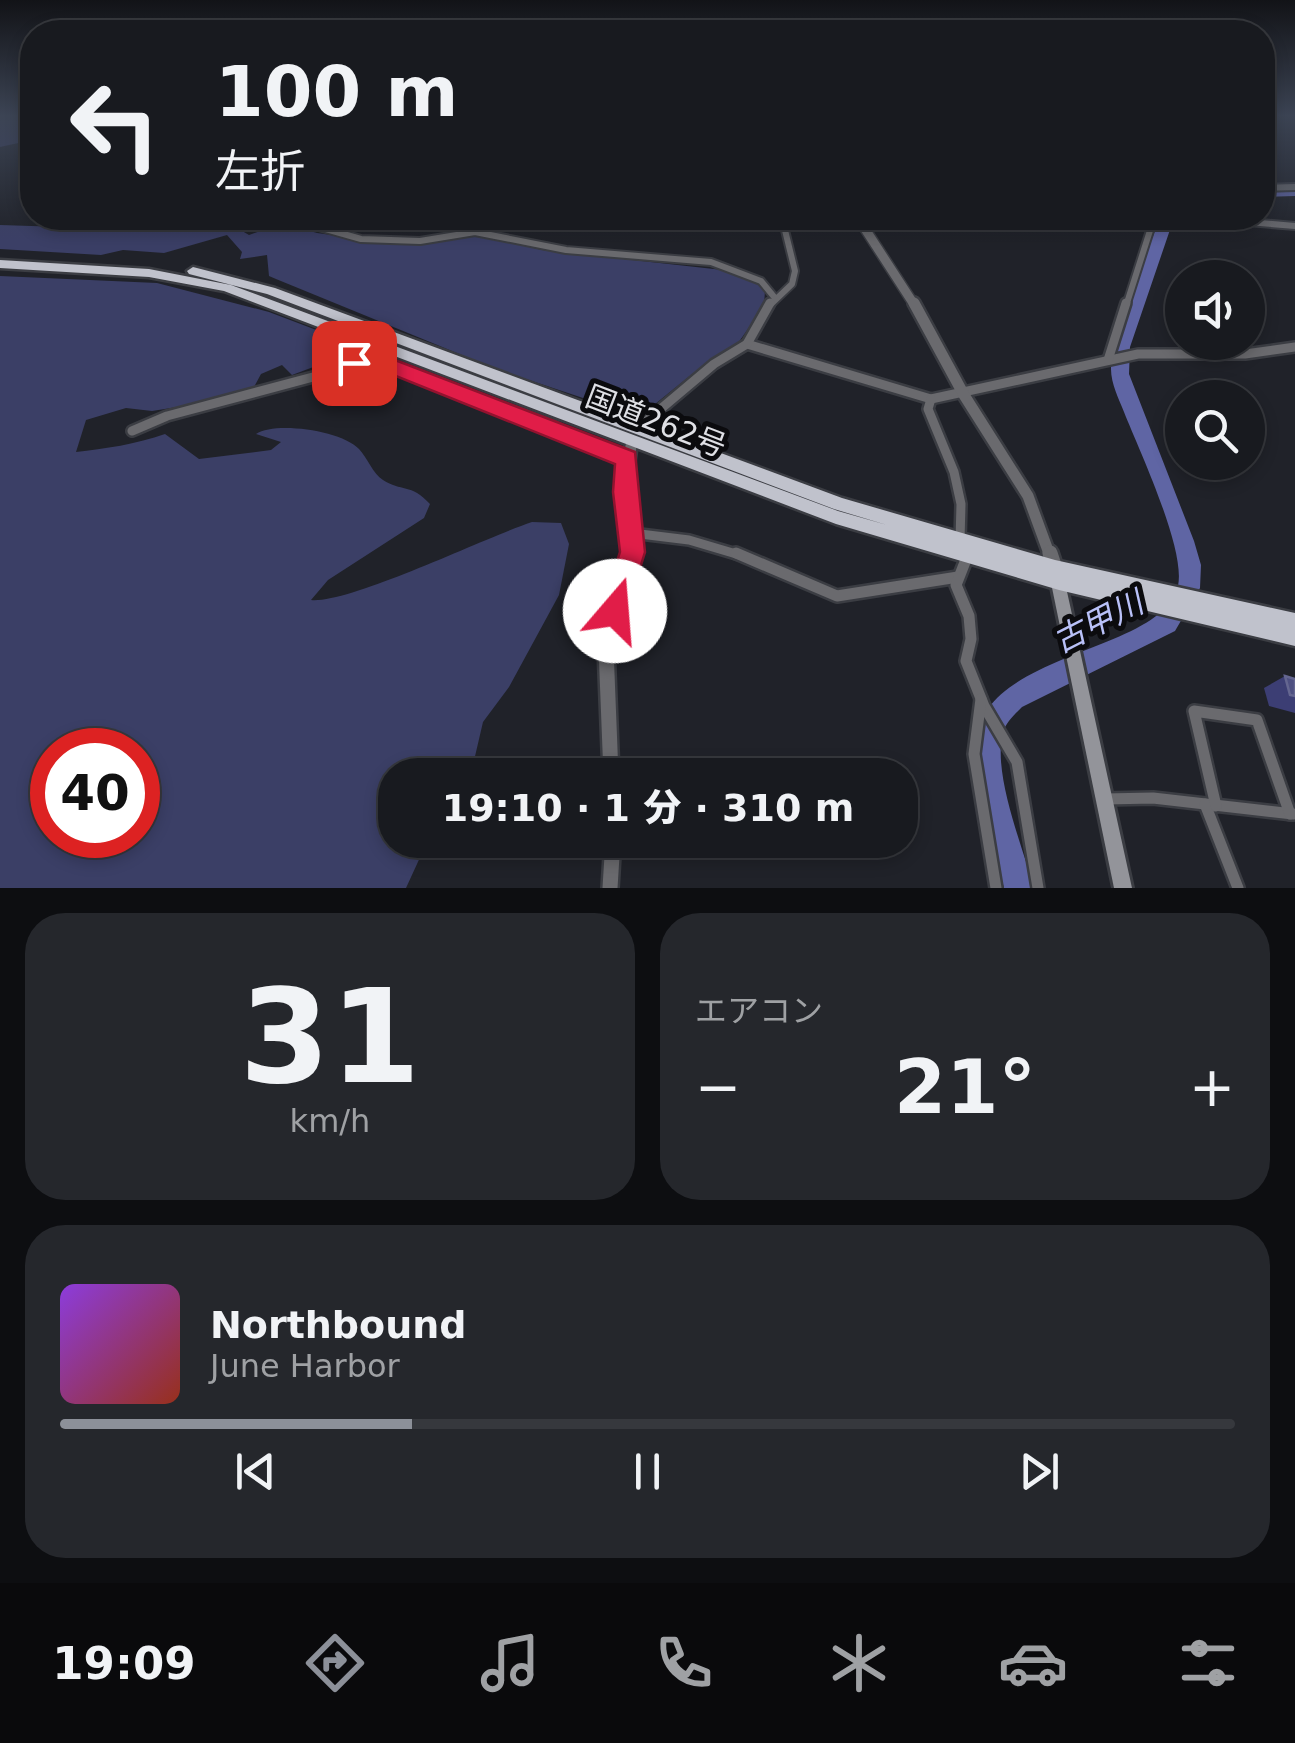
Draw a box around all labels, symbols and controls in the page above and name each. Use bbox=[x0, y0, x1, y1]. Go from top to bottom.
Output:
text: 100 m bbox=[215, 51, 458, 133]
icon: left bbox=[50, 60, 180, 190]
text: 左折 bbox=[215, 145, 305, 198]
map controls bbox=[1165, 260, 1265, 480]
button: sound bbox=[1165, 260, 1265, 360]
pin bbox=[312, 321, 397, 406]
icon: arrive bbox=[327, 336, 382, 391]
street label: 国道262号 bbox=[581, 378, 731, 464]
button: search bbox=[1165, 380, 1265, 480]
position arrow bbox=[563, 559, 667, 663]
water label: 古甲川 bbox=[1047, 582, 1152, 661]
speed limit sign: 40 bbox=[30, 728, 160, 858]
text: 19:10 · 1 分 · 310 m bbox=[442, 786, 854, 830]
text: 31 bbox=[240, 961, 420, 1113]
text: エアコン bbox=[695, 992, 823, 1030]
text: 21° bbox=[894, 1043, 1036, 1131]
text: − bbox=[695, 1055, 741, 1119]
text: + bbox=[1189, 1055, 1235, 1119]
text: km/h bbox=[290, 1102, 370, 1140]
text: Northbound bbox=[210, 1303, 466, 1347]
text: June Harbor bbox=[210, 1347, 400, 1385]
icon: previous bbox=[228, 1444, 283, 1499]
icon: pause bbox=[620, 1444, 675, 1499]
icon: next bbox=[1012, 1444, 1067, 1499]
icon: directions bbox=[300, 1628, 370, 1698]
icon: music bbox=[475, 1628, 545, 1698]
icon: phone bbox=[649, 1628, 719, 1698]
icon: climate bbox=[824, 1628, 894, 1698]
icon: car bbox=[998, 1628, 1068, 1698]
icon: filters bbox=[1173, 1628, 1243, 1698]
text: 19:09 bbox=[52, 1637, 196, 1690]

